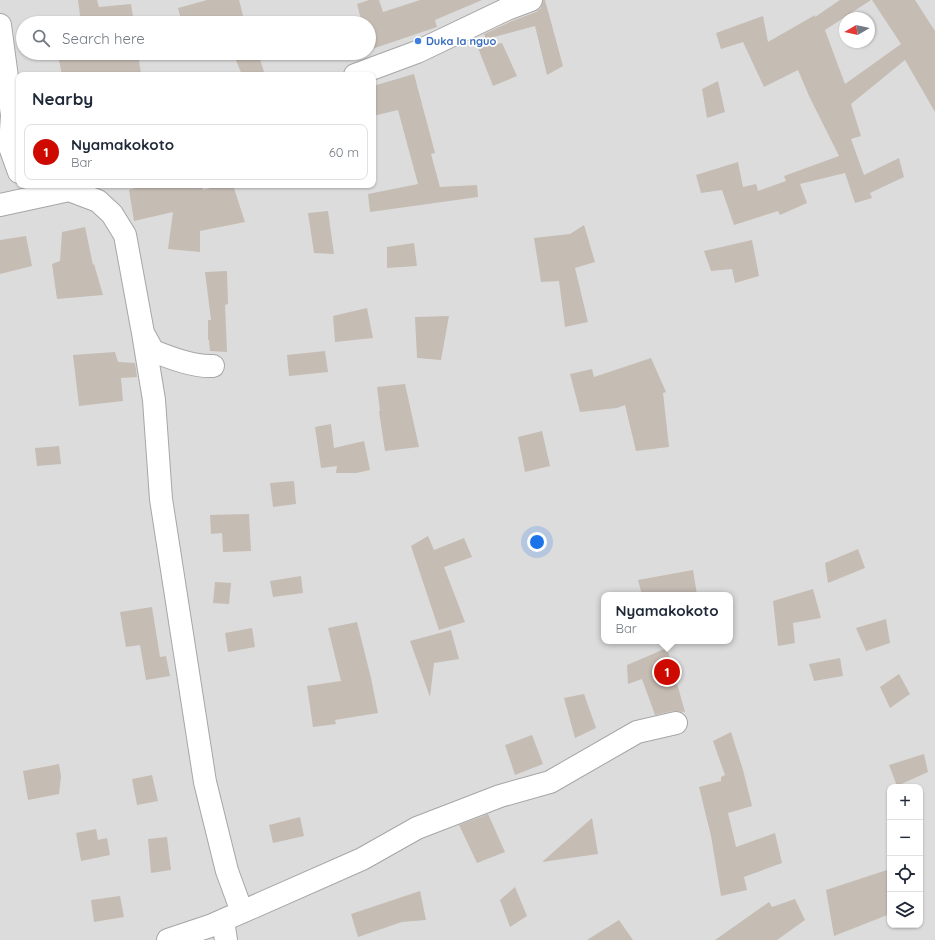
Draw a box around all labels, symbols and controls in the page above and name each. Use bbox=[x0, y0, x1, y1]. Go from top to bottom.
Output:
north arrow bbox=[839, 12, 875, 48]
search box bbox=[16, 16, 376, 60]
icon: search bbox=[30, 27, 52, 49]
text: Search here bbox=[62, 29, 145, 48]
place label: Duka la nguo bbox=[426, 34, 496, 48]
marker: Duka la nguo bbox=[413, 36, 423, 46]
text: Nearby bbox=[32, 88, 93, 109]
text: Nyamakokoto bbox=[71, 135, 174, 154]
text: 1 bbox=[43, 144, 49, 160]
text: 60 m bbox=[329, 144, 359, 160]
text: Bar bbox=[71, 154, 92, 170]
your location bbox=[527, 532, 547, 552]
popup bbox=[601, 592, 733, 644]
text: Nyamakokoto bbox=[615, 601, 719, 620]
text: Bar bbox=[615, 620, 637, 636]
pin: 1 bbox=[654, 657, 680, 687]
map controls bbox=[887, 784, 923, 928]
button: + bbox=[887, 784, 923, 820]
button: − bbox=[887, 820, 923, 856]
button: locate bbox=[887, 856, 923, 892]
button: layers bbox=[887, 892, 923, 928]

